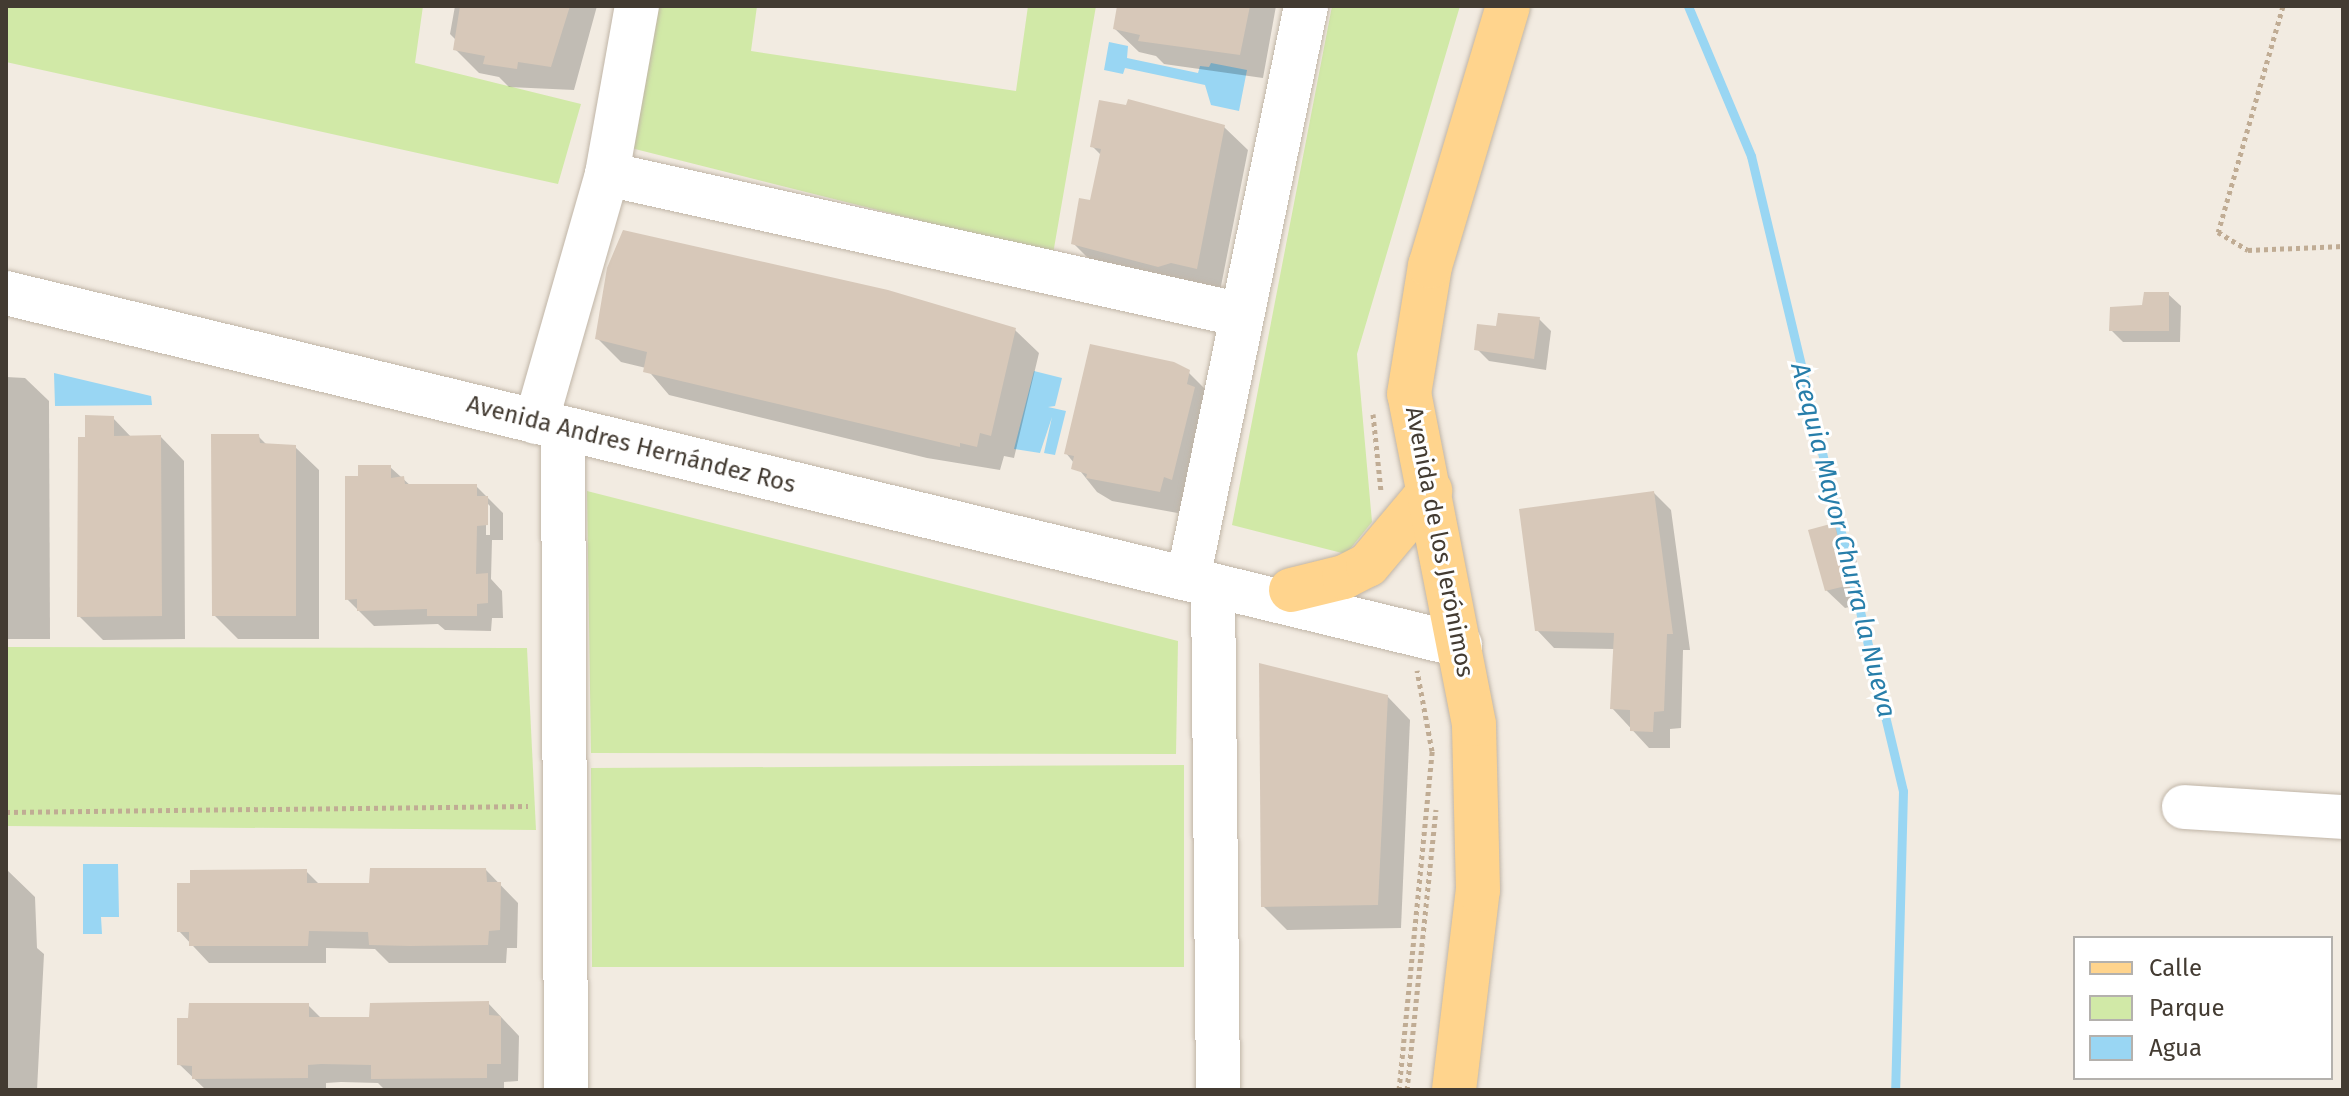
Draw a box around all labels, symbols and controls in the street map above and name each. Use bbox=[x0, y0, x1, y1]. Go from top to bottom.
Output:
water label: Acequia Mayor Churra la Nueva bbox=[1784, 359, 1902, 721]
street label: Avenida Andres Hernández Ros bbox=[464, 390, 798, 500]
street label: Avenida de los Jerónimos bbox=[1399, 404, 1479, 680]
legend bbox=[2073, 936, 2333, 1080]
text: Calle bbox=[2149, 954, 2202, 982]
text: Parque bbox=[2149, 994, 2225, 1022]
text: Agua bbox=[2149, 1034, 2202, 1062]

